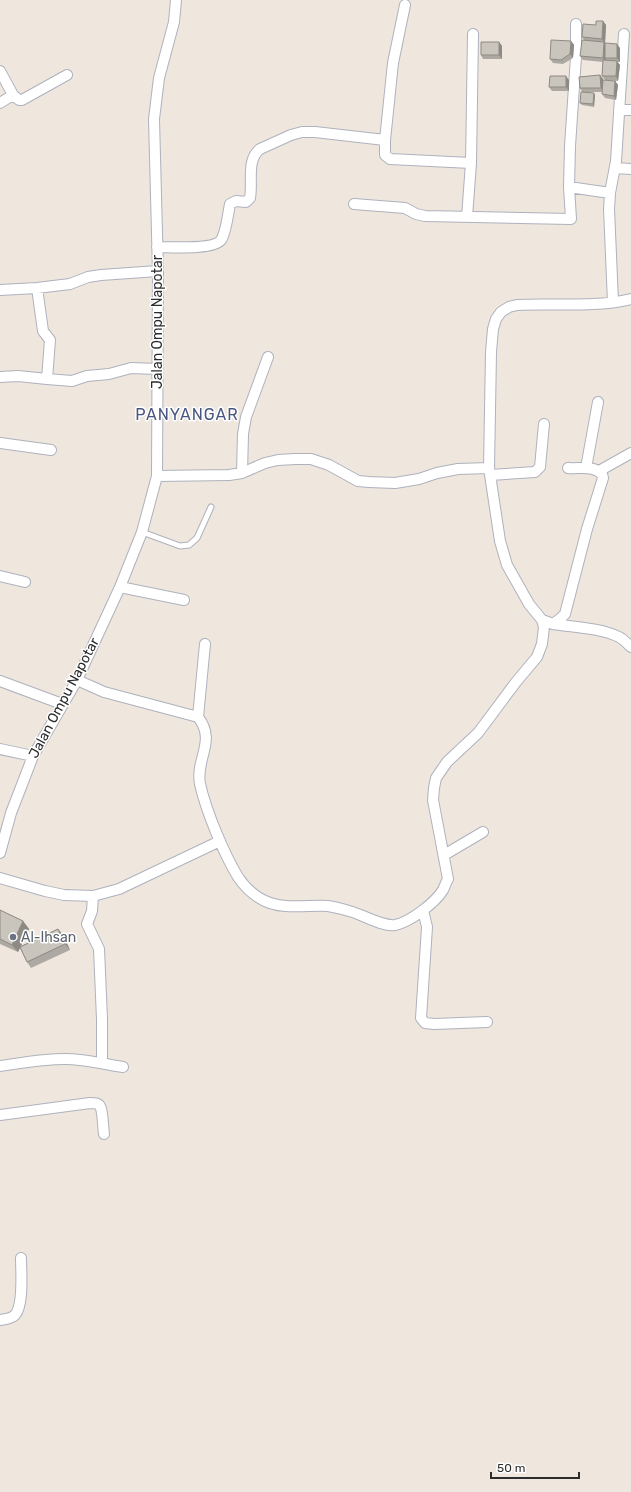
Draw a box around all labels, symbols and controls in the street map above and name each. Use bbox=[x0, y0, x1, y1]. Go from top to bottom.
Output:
street label: Jalan Ompu Napotar bbox=[149, 254, 166, 389]
district label: PANYANGAR bbox=[135, 405, 239, 424]
street label: Jalan Ompu Napotar bbox=[25, 634, 103, 761]
place label: Al-Ihsan bbox=[21, 929, 76, 946]
marker: Al-Ihsan bbox=[8, 932, 18, 942]
scale bar bbox=[491, 1454, 579, 1480]
text: 50 m bbox=[497, 1461, 525, 1475]

